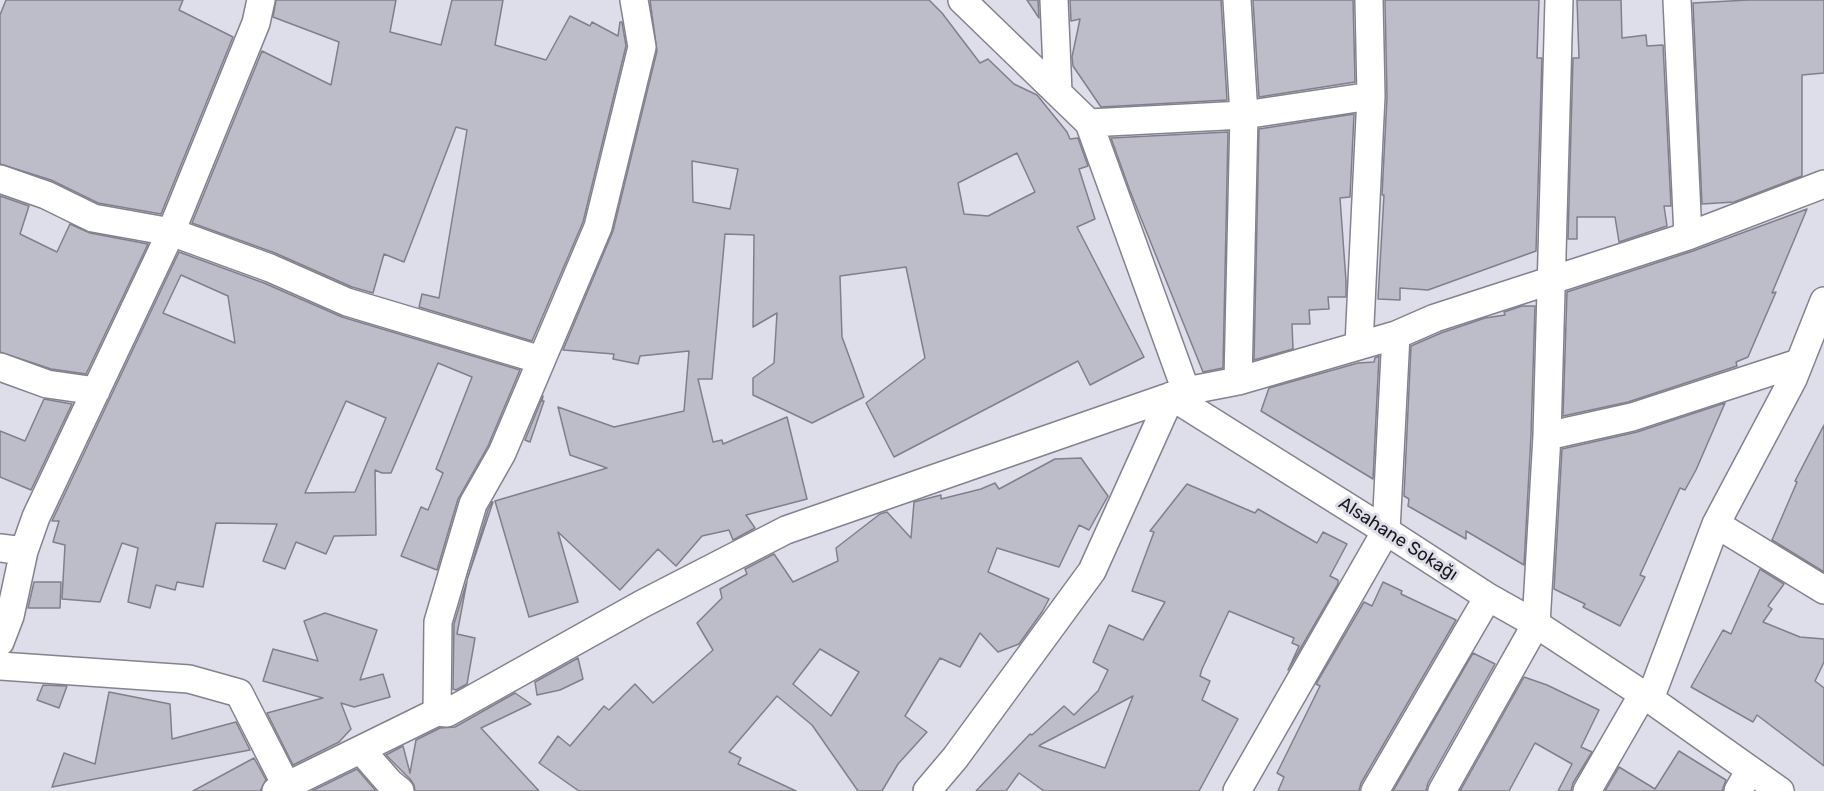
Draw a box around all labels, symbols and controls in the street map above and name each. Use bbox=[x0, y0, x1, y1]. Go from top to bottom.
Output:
street label: Alsahane Sokağı bbox=[1334, 492, 1462, 586]

